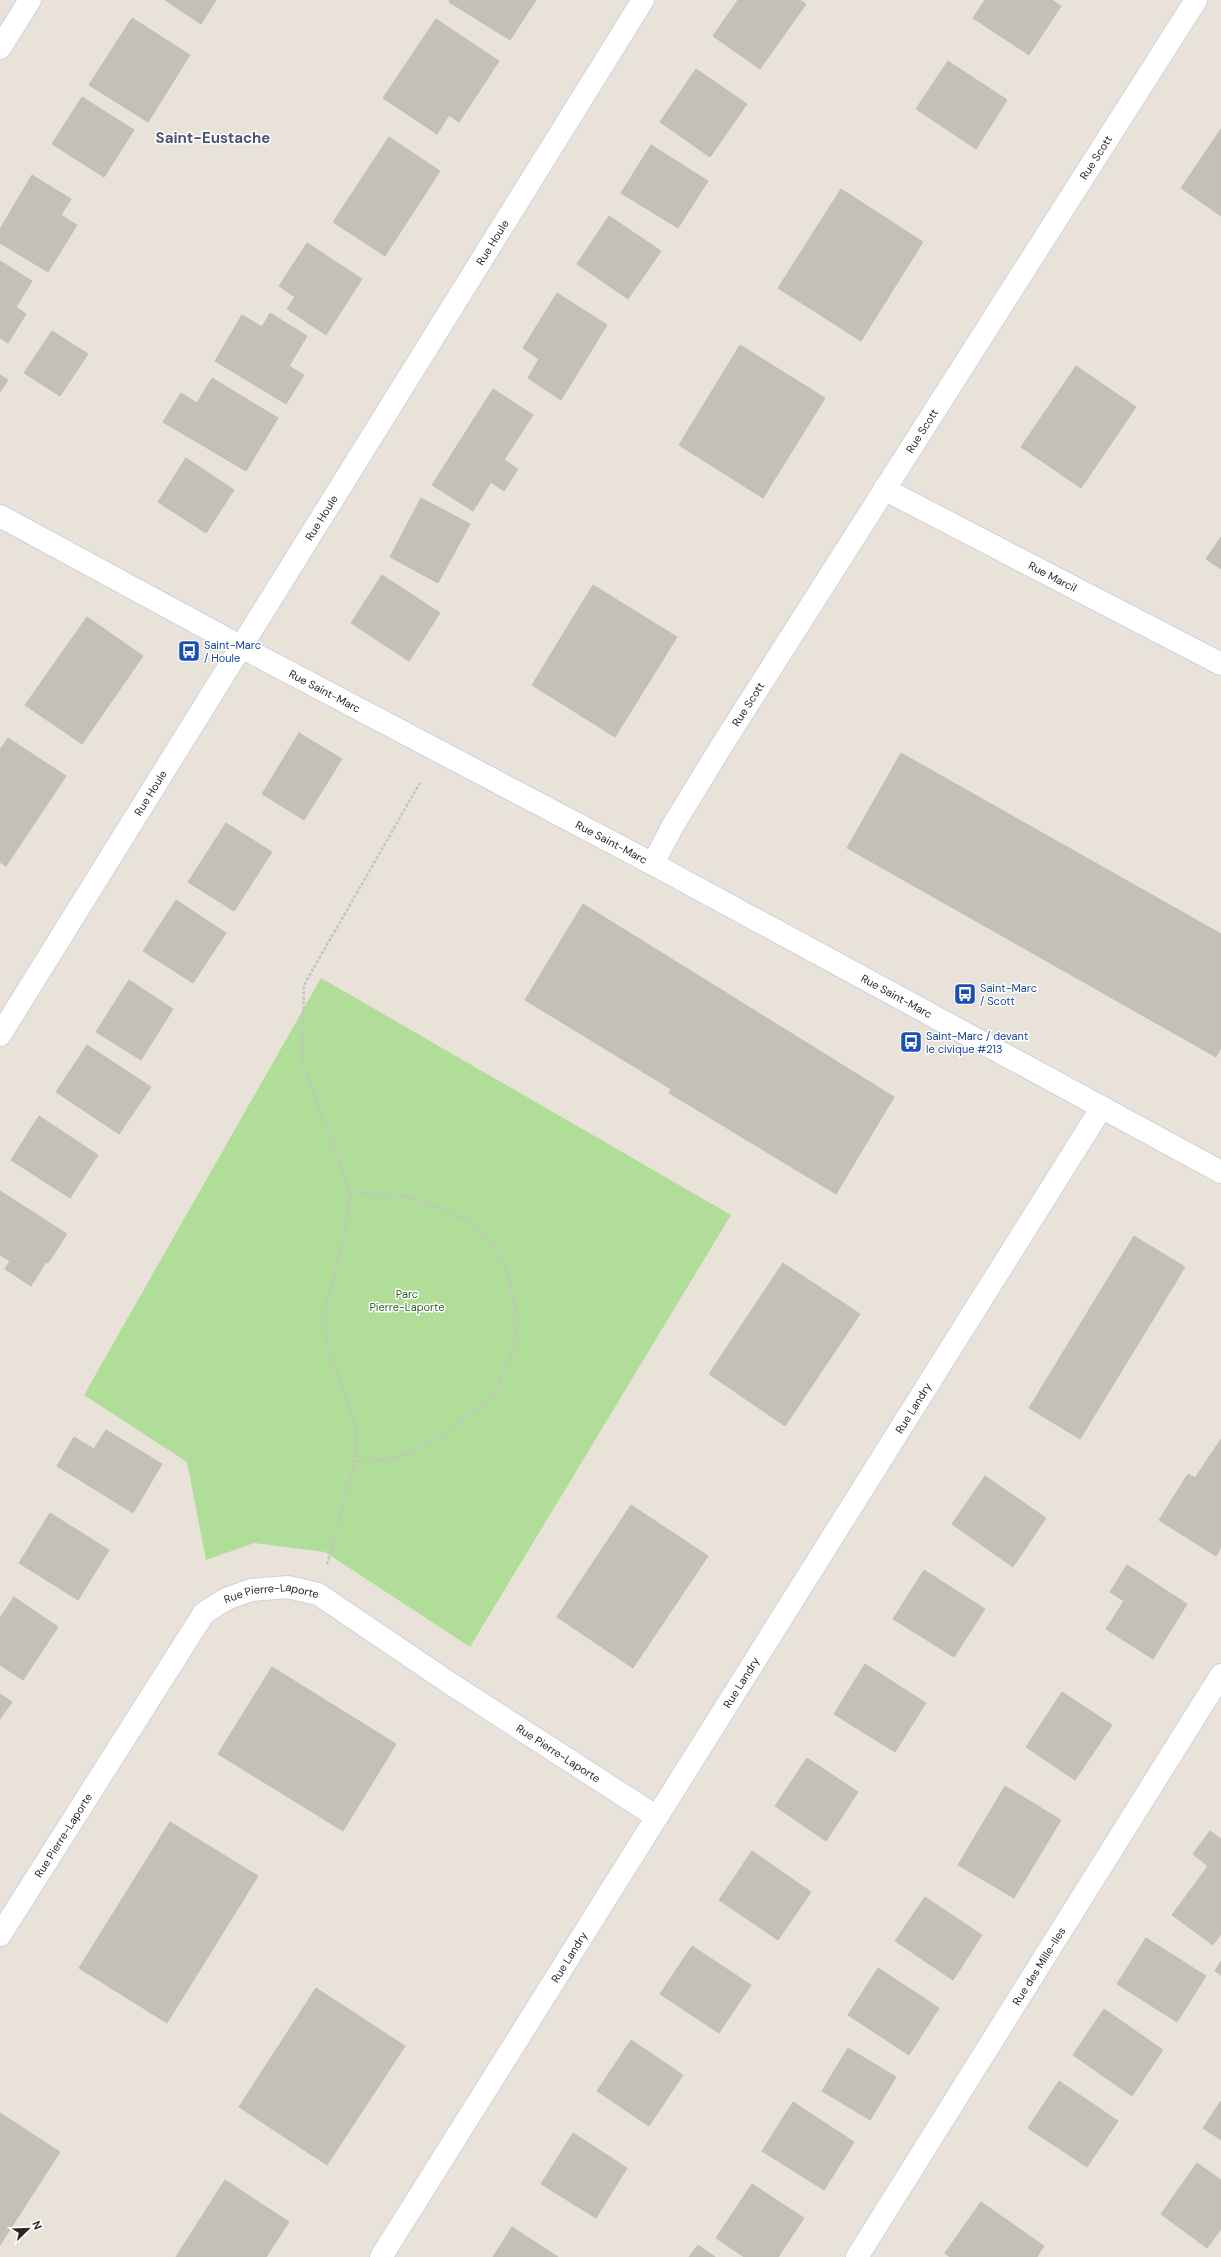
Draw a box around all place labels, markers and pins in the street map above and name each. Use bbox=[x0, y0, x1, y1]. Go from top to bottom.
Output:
bus stop icon: Saint-Marc / Houle bbox=[176, 638, 202, 664]
place label: Saint-Marc / Houle bbox=[204, 638, 261, 665]
bus stop icon: Saint-Marc / Scott bbox=[952, 981, 978, 1007]
place label: Saint-Marc / Scott bbox=[980, 981, 1037, 1008]
bus stop icon: Saint-Marc / devant le civique #213 bbox=[898, 1029, 924, 1055]
place label: Saint-Marc / devant le civique #213 bbox=[926, 1029, 1028, 1056]

